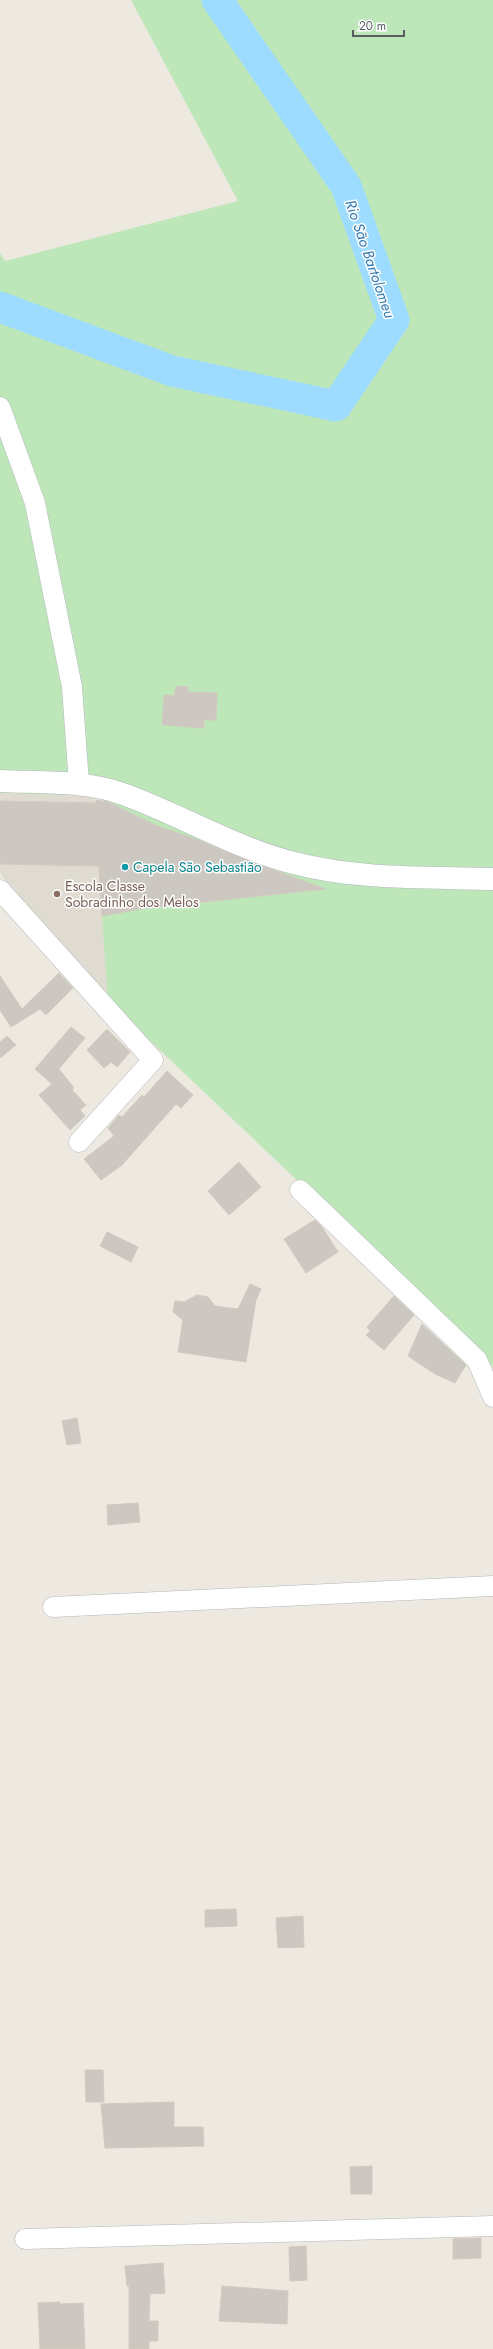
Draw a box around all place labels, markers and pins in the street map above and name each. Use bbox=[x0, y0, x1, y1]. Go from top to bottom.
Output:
place label: Capela São Sebastião bbox=[133, 857, 262, 877]
marker: Capela São Sebastião bbox=[120, 862, 130, 872]
place label: Escola Classe Sobradinho dos Melos bbox=[65, 876, 199, 912]
marker: Escola Classe Sobradinho dos Melos bbox=[52, 889, 62, 899]

